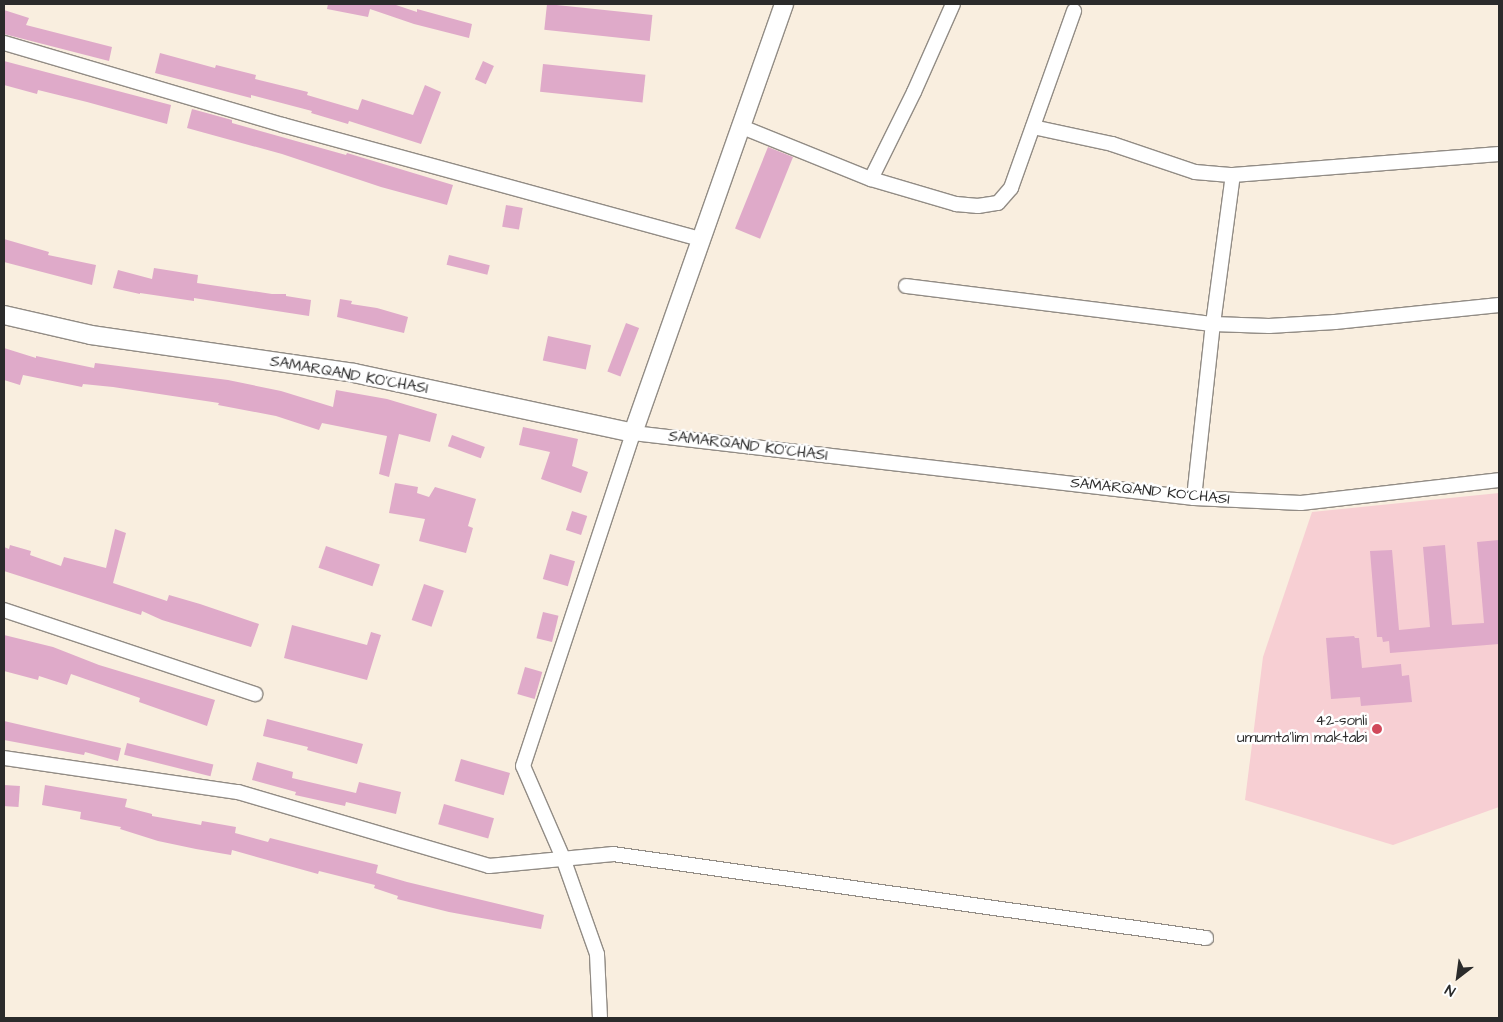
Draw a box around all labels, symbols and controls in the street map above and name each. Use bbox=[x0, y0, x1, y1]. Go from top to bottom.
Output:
street label: SAMARQAND KO'CHASI bbox=[269, 352, 429, 398]
street label: SAMARQAND KO'CHASI bbox=[667, 427, 829, 465]
street label: SAMARQAND KO'CHASI bbox=[1069, 474, 1231, 508]
place label: 42-sonli umumta'lim maktabi bbox=[1237, 711, 1367, 746]
marker: 42-sonli umumta'lim maktabi bbox=[1371, 723, 1383, 735]
north arrow bbox=[1433, 952, 1483, 1002]
text: N bbox=[1442, 979, 1459, 1001]

